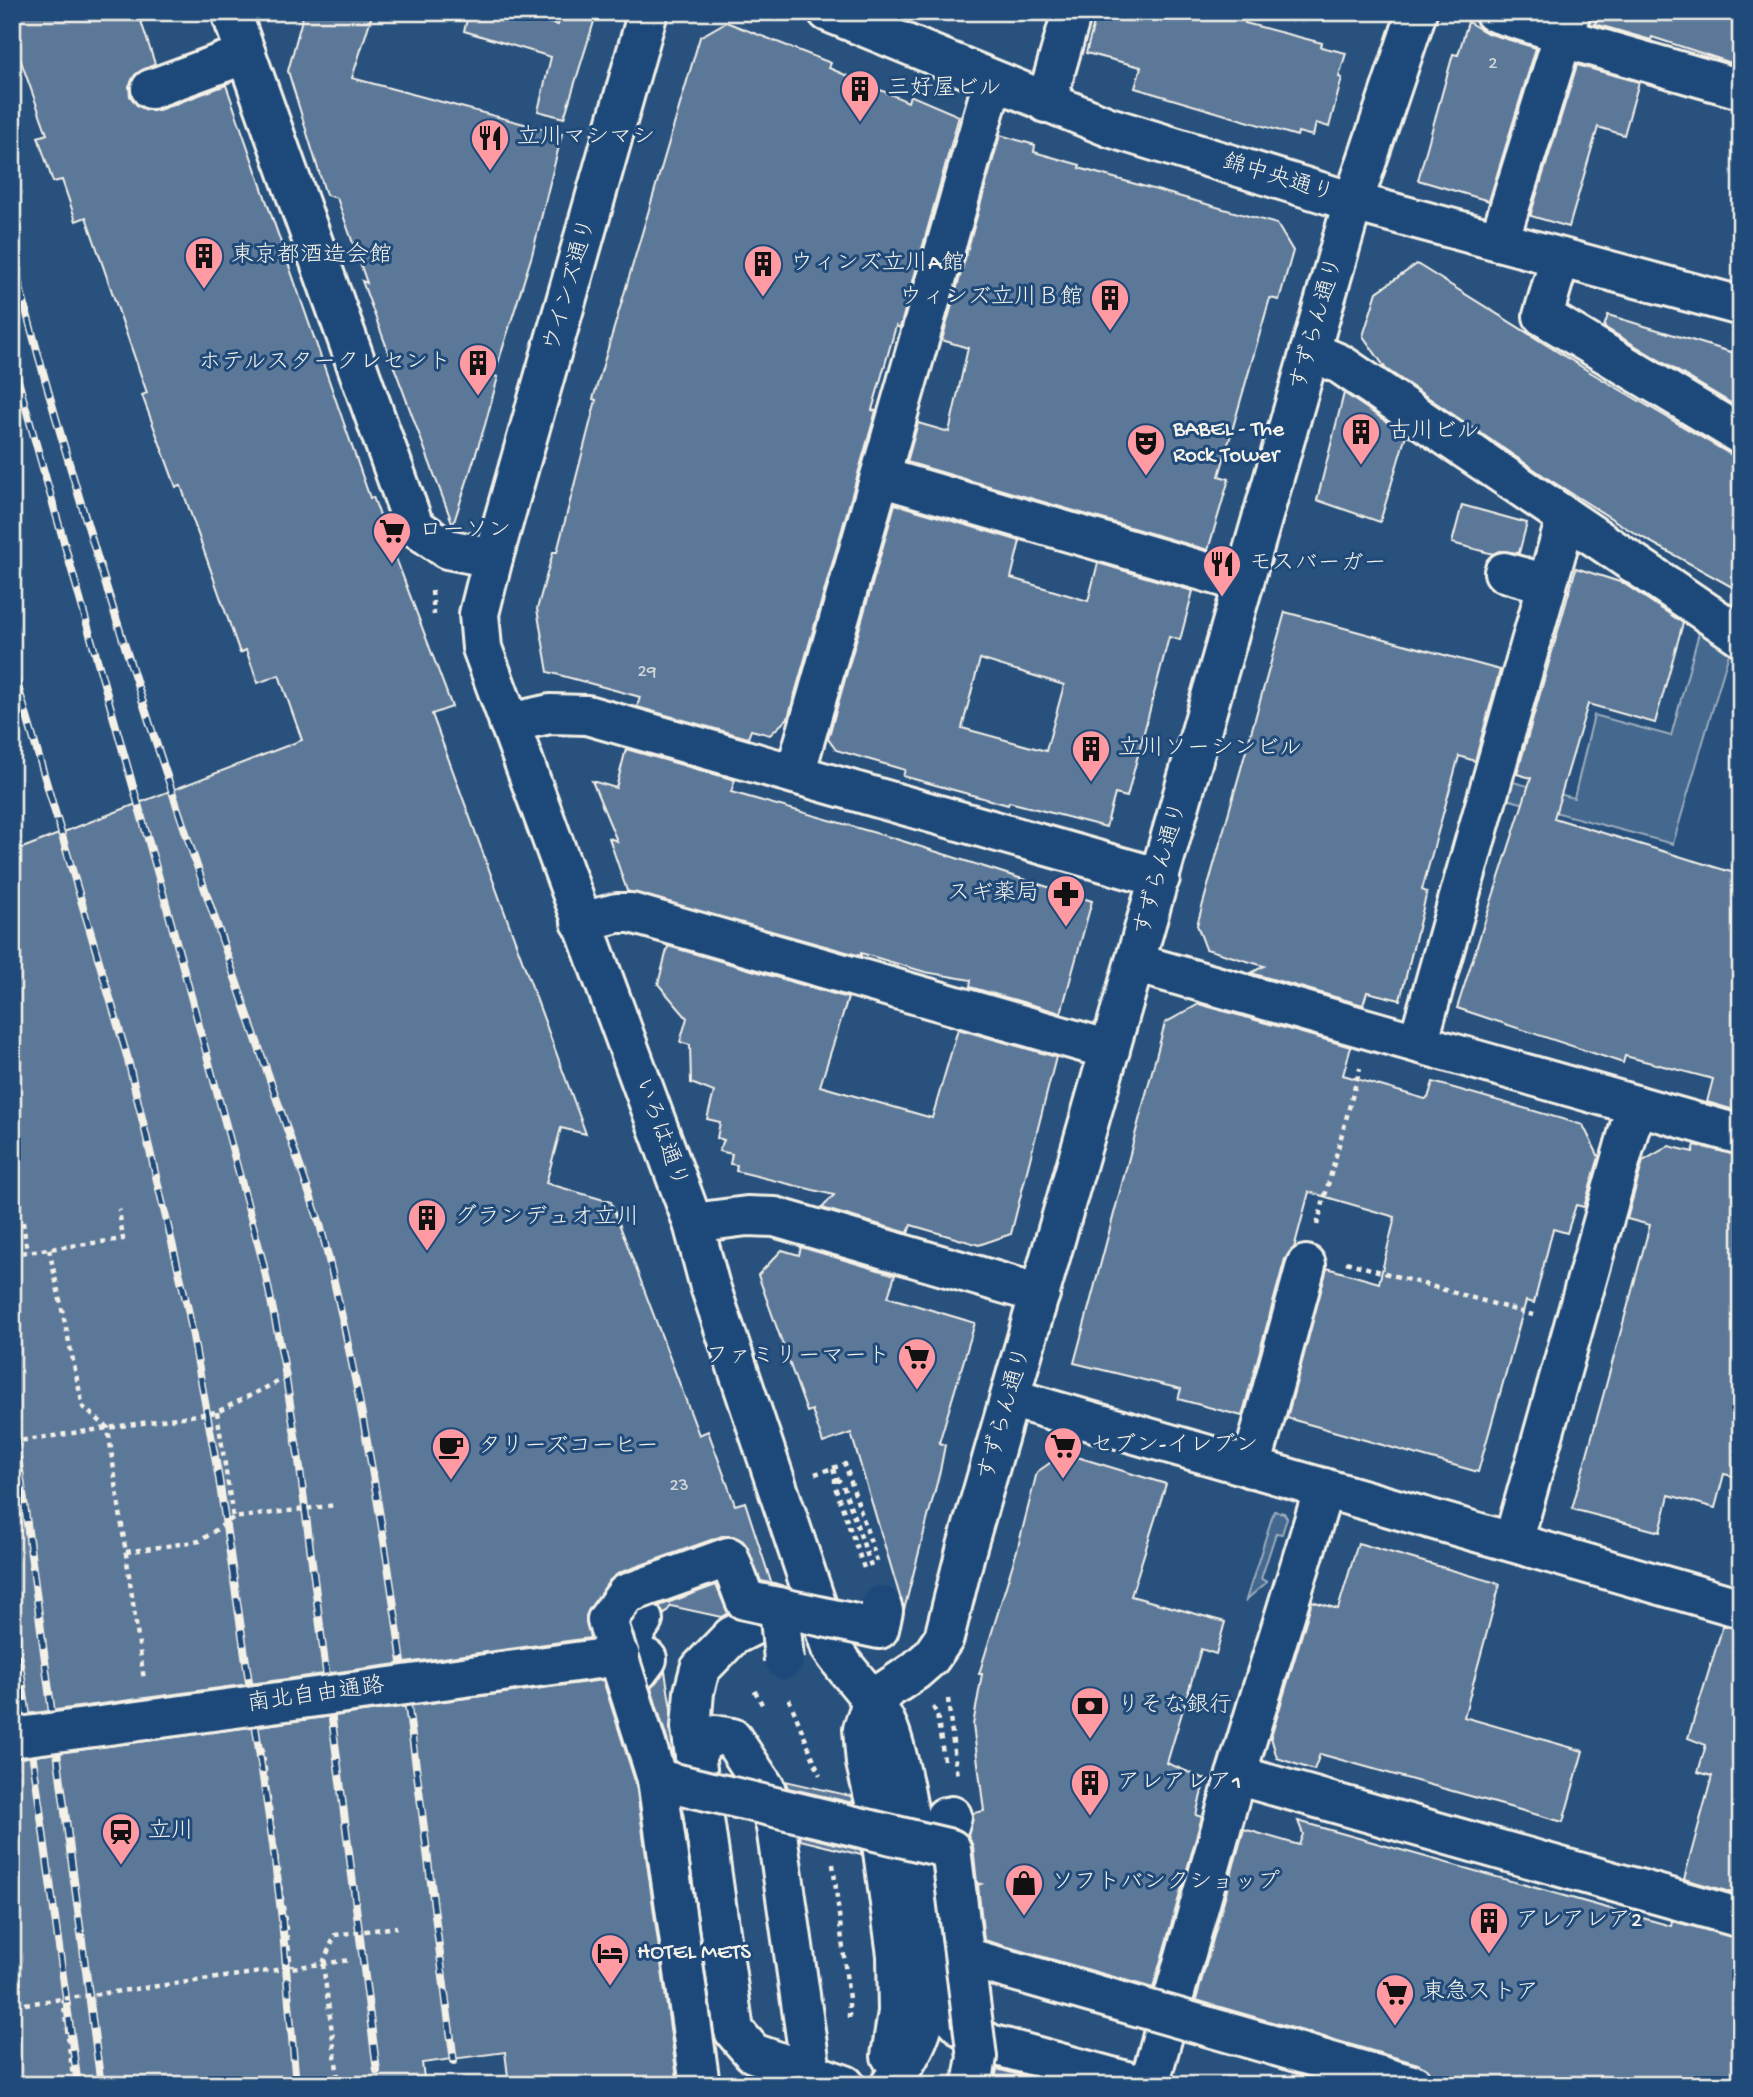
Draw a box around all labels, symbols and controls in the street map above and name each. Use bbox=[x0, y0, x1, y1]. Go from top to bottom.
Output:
house number: 2 bbox=[1488, 53, 1498, 76]
building icon: 三好屋ビル bbox=[839, 68, 881, 123]
place label: 三好屋ビル bbox=[887, 76, 1002, 103]
restaurant icon: 立川マシマシ bbox=[469, 117, 511, 172]
place label: 立川マシマシ bbox=[517, 124, 655, 152]
street label: 錦中央通り bbox=[1219, 148, 1337, 209]
street label: ウインズ通り bbox=[539, 215, 603, 355]
building icon: 東京都酒造会館 bbox=[183, 235, 225, 290]
place label: 東京都酒造会館 bbox=[231, 241, 392, 270]
building icon: ウィンズ立川A館 bbox=[742, 243, 784, 298]
place label: ウィンズ立川A館 bbox=[790, 250, 965, 278]
street label: すずらん通り bbox=[1285, 254, 1350, 394]
building icon: ウィンズ立川Ｂ館 bbox=[1089, 277, 1131, 332]
place label: ウィンズ立川Ｂ館 bbox=[899, 284, 1083, 312]
building icon: ホテルスタークレセント bbox=[457, 342, 499, 397]
place label: ホテルスタークレセント bbox=[198, 350, 451, 377]
building icon: 古川ビル bbox=[1340, 411, 1382, 466]
place label: BABEL - The Rock Tower bbox=[1172, 417, 1285, 470]
place label: 古川ビル bbox=[1388, 418, 1480, 446]
theatre icon: BABEL - The Rock Tower bbox=[1125, 422, 1167, 477]
supermarket icon: ローソン bbox=[371, 510, 413, 565]
place label: ローソン bbox=[419, 518, 511, 545]
restaurant icon: モスバーガー bbox=[1201, 543, 1243, 598]
place label: モスバーガー bbox=[1249, 551, 1387, 578]
house number: 29 bbox=[638, 661, 657, 684]
building icon: 立川ソーシンビル bbox=[1070, 728, 1112, 783]
place label: 立川ソーシンビル bbox=[1118, 735, 1302, 763]
street label: すずらん通り bbox=[1129, 799, 1194, 939]
pharmacy icon: スギ薬局 bbox=[1045, 873, 1087, 928]
place label: スギ薬局 bbox=[947, 880, 1039, 908]
street label: いろは通り bbox=[628, 1074, 692, 1192]
building icon: グランデュオ立川 bbox=[406, 1197, 448, 1252]
place label: グランデュオ立川 bbox=[454, 1204, 639, 1232]
supermarket icon: ファミリーマート bbox=[896, 1336, 938, 1391]
place label: ファミリーマート bbox=[706, 1344, 890, 1371]
street label: すずらん通り bbox=[973, 1344, 1038, 1484]
supermarket icon: セブン-イレブン bbox=[1042, 1425, 1084, 1480]
cafe icon: タリーズコーヒー bbox=[430, 1426, 472, 1481]
place label: セブン-イレブン bbox=[1090, 1432, 1258, 1460]
place label: タリーズコーヒー bbox=[478, 1434, 659, 1461]
house number: 23 bbox=[669, 1475, 689, 1498]
street label: 南北自由通路 bbox=[246, 1672, 386, 1719]
bank icon: りそな銀行 bbox=[1069, 1685, 1111, 1740]
place label: りそな銀行 bbox=[1117, 1693, 1232, 1720]
building icon: アレアレア1 bbox=[1069, 1762, 1111, 1817]
place label: アレアレア1 bbox=[1117, 1770, 1241, 1797]
station icon: 立川 bbox=[100, 1811, 142, 1866]
place label: 立川 bbox=[148, 1818, 194, 1846]
shop icon: ソフトバンクショップ bbox=[1003, 1862, 1045, 1917]
place label: ソフトバンクショップ bbox=[1051, 1869, 1280, 1897]
building icon: アレアレア2 bbox=[1468, 1900, 1510, 1955]
place label: アレアレア2 bbox=[1516, 1908, 1642, 1935]
hotel icon: HOTEL METS bbox=[589, 1932, 631, 1987]
place label: HOTEL METS bbox=[637, 1940, 751, 1967]
supermarket icon: 東急ストア bbox=[1374, 1972, 1416, 2027]
place label: 東急ストア bbox=[1422, 1979, 1539, 2007]

